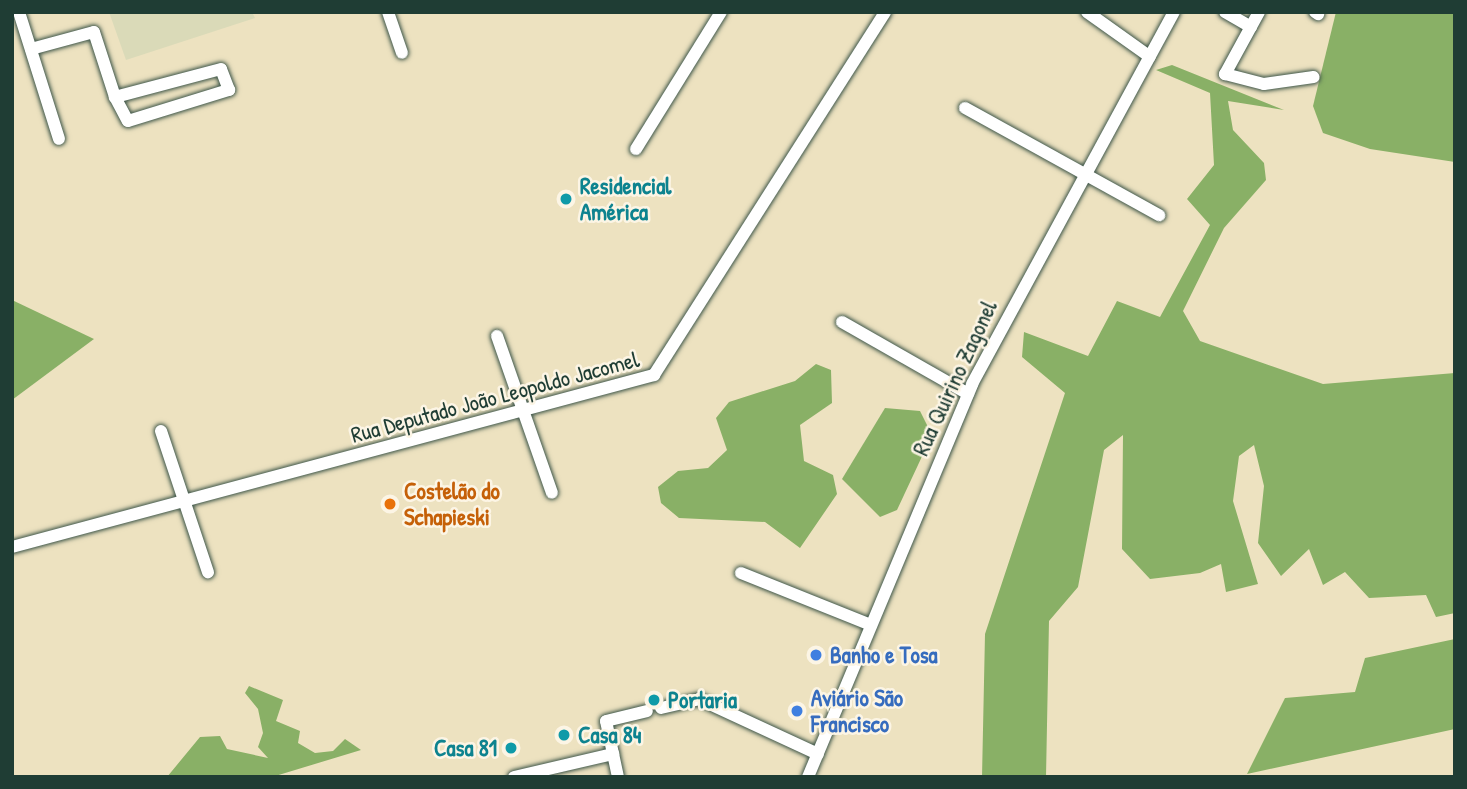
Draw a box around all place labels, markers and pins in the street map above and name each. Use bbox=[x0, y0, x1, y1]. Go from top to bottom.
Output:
place label: Residencial América bbox=[580, 172, 671, 226]
marker: Residencial América bbox=[558, 191, 574, 207]
place label: Costelão do Schapieski bbox=[404, 477, 500, 531]
marker: Costelão do Schapieski bbox=[382, 496, 398, 512]
place label: Banho e Tosa bbox=[830, 641, 938, 669]
marker: Banho e Tosa bbox=[808, 647, 824, 663]
place label: Aviário São Francisco bbox=[811, 684, 903, 738]
place label: Portaria bbox=[668, 686, 737, 714]
marker: Portaria bbox=[646, 692, 662, 708]
marker: Aviário São Francisco bbox=[789, 703, 805, 719]
place label: Casa 84 bbox=[578, 721, 641, 749]
marker: Casa 84 bbox=[556, 727, 572, 743]
place label: Casa 81 bbox=[434, 734, 497, 762]
marker: Casa 81 bbox=[503, 740, 519, 756]

